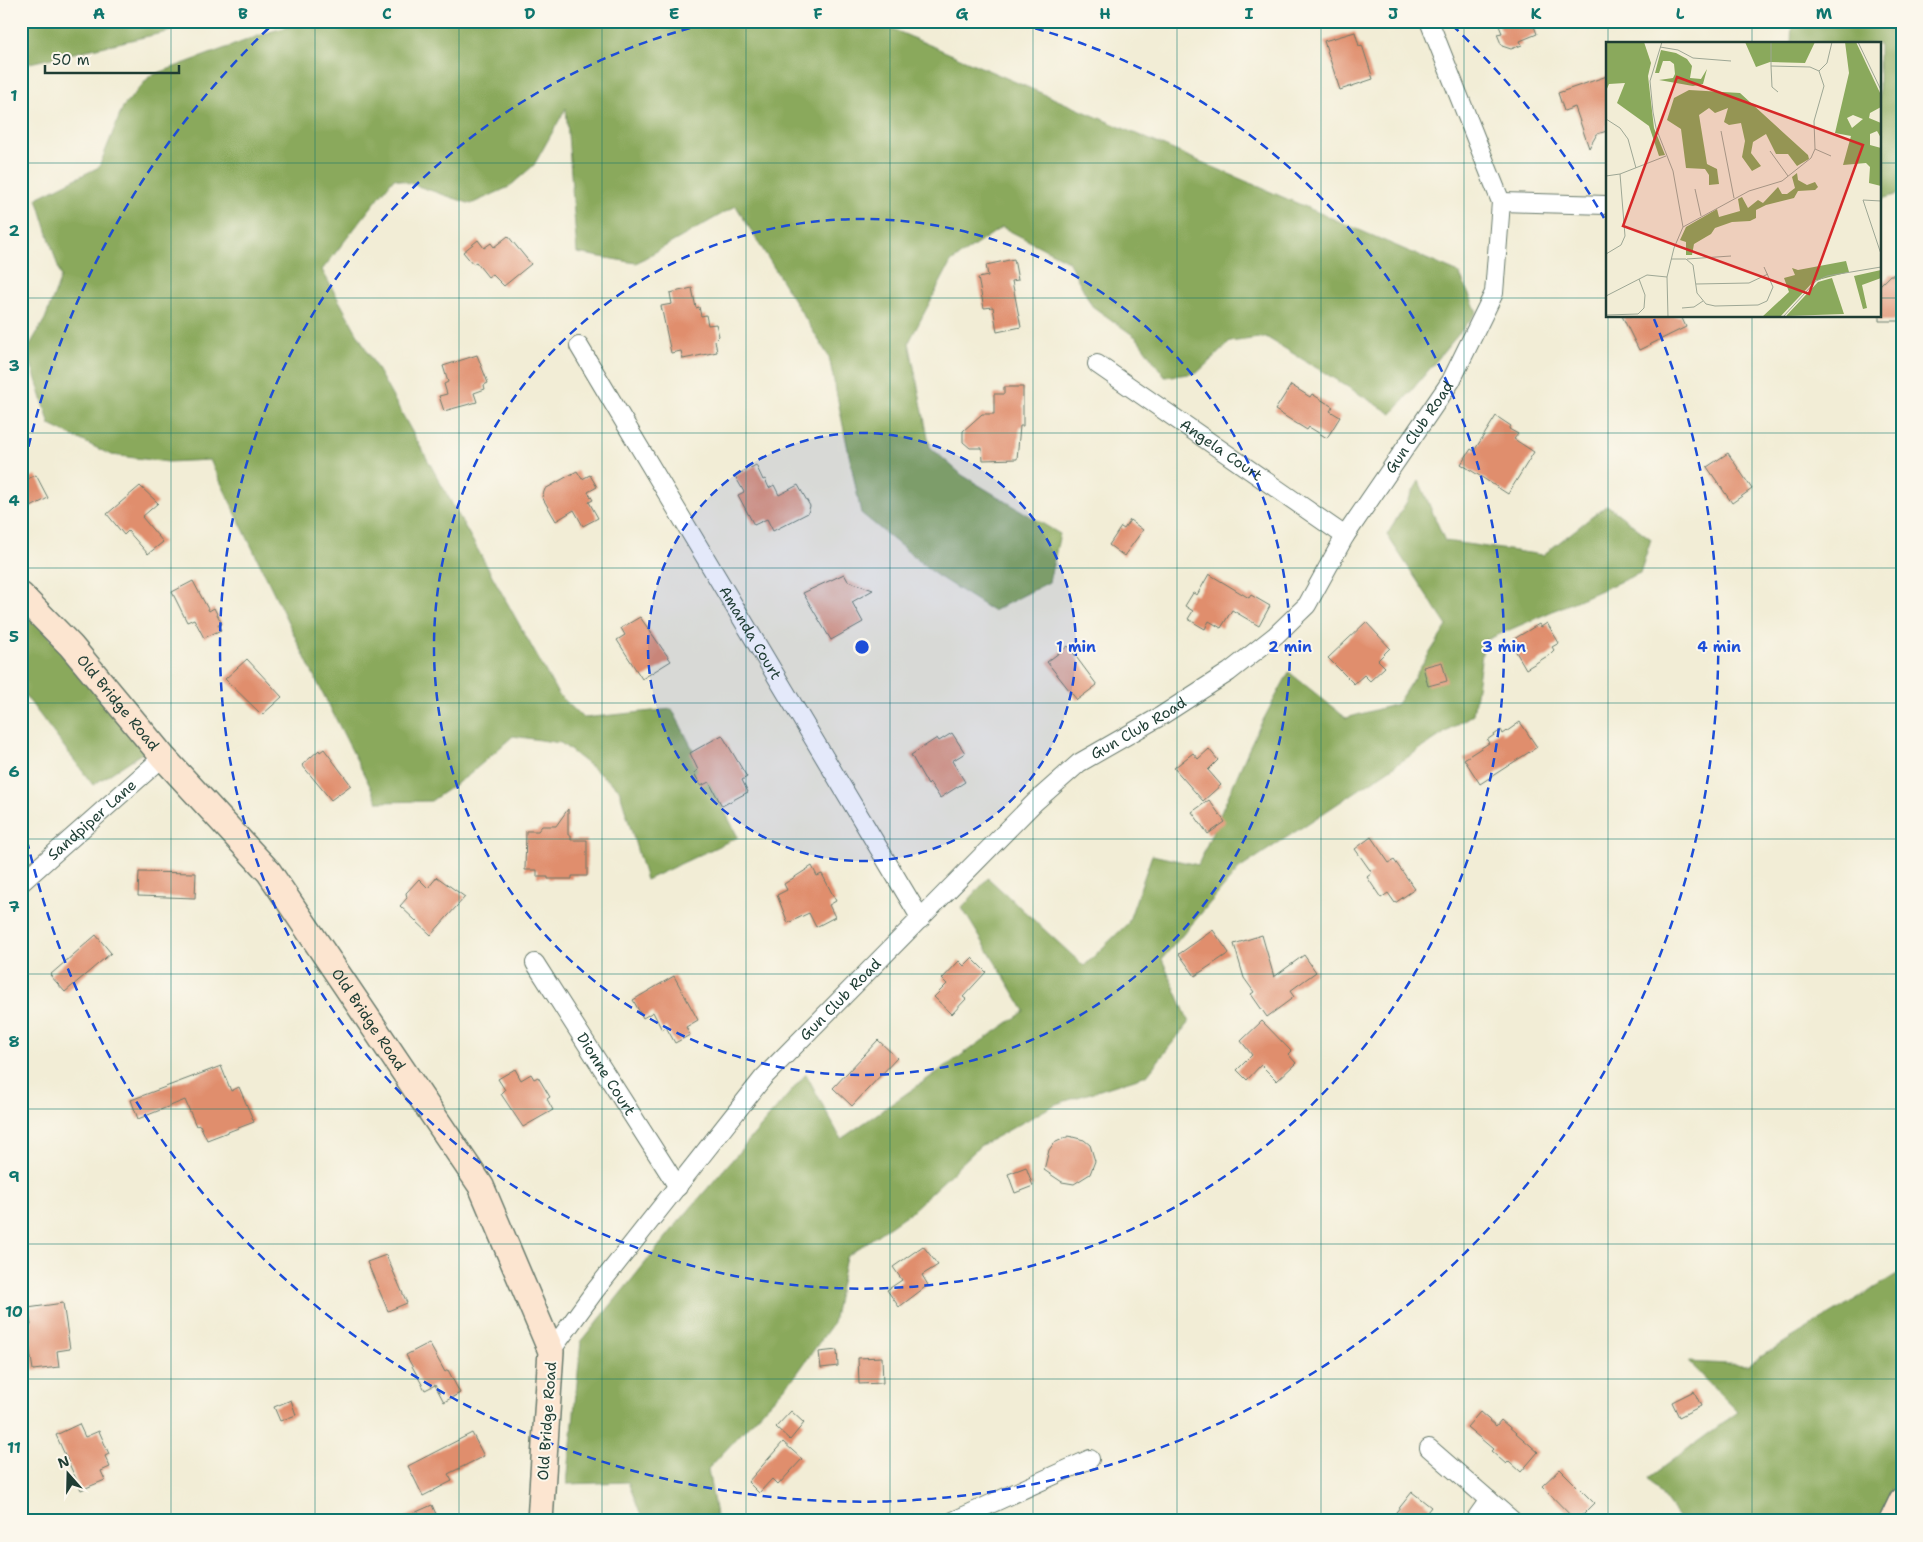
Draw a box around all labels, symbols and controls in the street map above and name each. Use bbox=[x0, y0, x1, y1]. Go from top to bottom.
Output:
text: A bbox=[93, 3, 105, 24]
text: B bbox=[238, 3, 248, 24]
text: C bbox=[382, 3, 392, 24]
text: D bbox=[524, 3, 536, 24]
text: E bbox=[669, 3, 679, 24]
text: F bbox=[813, 3, 823, 24]
text: G bbox=[956, 3, 969, 24]
text: H bbox=[1099, 3, 1111, 24]
text: I bbox=[1245, 3, 1254, 24]
text: J bbox=[1388, 3, 1398, 24]
text: K bbox=[1531, 3, 1542, 24]
text: L bbox=[1676, 3, 1685, 24]
text: M bbox=[1816, 3, 1833, 24]
scale bar bbox=[45, 42, 179, 74]
inset map bbox=[1606, 42, 1880, 318]
text: 50 m bbox=[52, 50, 90, 70]
text: 1 bbox=[10, 85, 18, 106]
text: 2 bbox=[8, 220, 20, 241]
text: 3 bbox=[8, 355, 20, 376]
street label: Gun Club Road bbox=[1381, 377, 1458, 477]
street label: Angela Court bbox=[1176, 414, 1266, 486]
text: 4 bbox=[8, 490, 20, 511]
street label: Amanda Court bbox=[714, 582, 786, 683]
text: 5 bbox=[9, 626, 19, 647]
text: 1 min bbox=[1056, 637, 1096, 657]
text: 2 min bbox=[1268, 637, 1312, 657]
text: 3 min bbox=[1482, 637, 1526, 657]
text: 4 min bbox=[1697, 637, 1741, 657]
centre of rings bbox=[853, 638, 871, 656]
street label: Old Bridge Road bbox=[72, 650, 164, 755]
street label: Gun Club Road bbox=[1087, 692, 1191, 764]
text: 6 bbox=[8, 761, 20, 782]
street label: Sandpiper Lane bbox=[43, 775, 141, 865]
text: 7 bbox=[8, 896, 20, 917]
street label: Gun Club Road bbox=[795, 954, 886, 1045]
street label: Old Bridge Road bbox=[327, 965, 411, 1075]
street label: Dionne Court bbox=[572, 1029, 640, 1120]
text: 8 bbox=[8, 1031, 20, 1052]
text: 9 bbox=[8, 1166, 20, 1187]
text: 10 bbox=[5, 1301, 23, 1322]
street label: Old Bridge Road bbox=[533, 1360, 561, 1481]
text: 11 bbox=[7, 1437, 21, 1458]
north arrow bbox=[42, 1450, 92, 1500]
text: N bbox=[55, 1451, 72, 1472]

